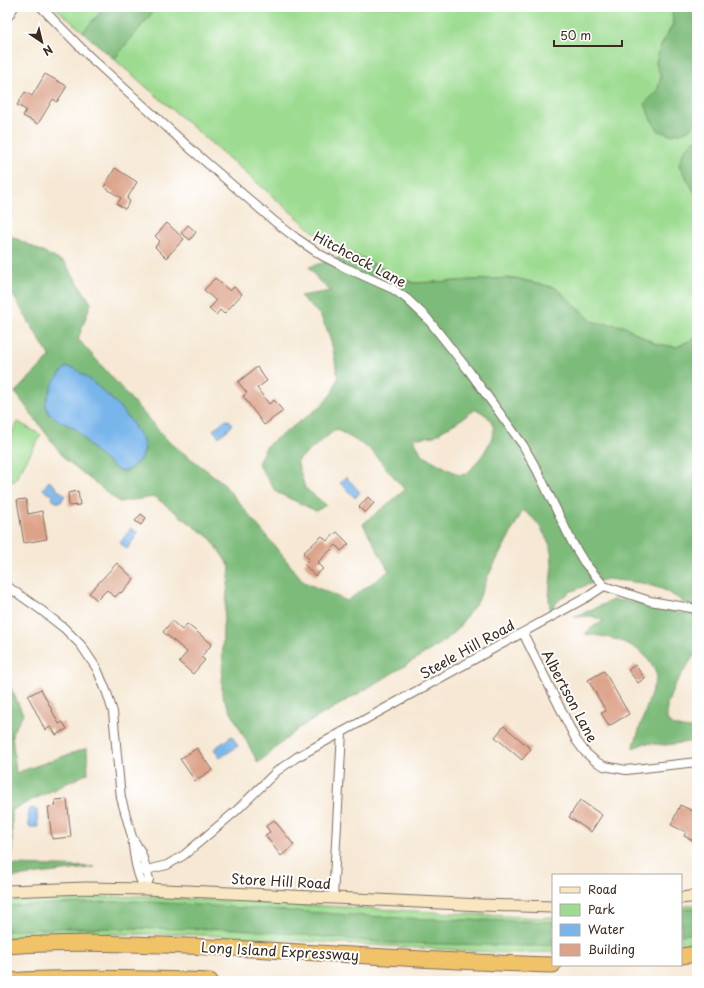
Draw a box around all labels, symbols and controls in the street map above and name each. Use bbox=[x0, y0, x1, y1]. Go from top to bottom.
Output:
north arrow bbox=[22, 22, 62, 62]
scale bar bbox=[554, 22, 622, 48]
text: 50 m bbox=[560, 26, 591, 44]
text: N bbox=[39, 41, 56, 60]
street label: Hitchcock Lane bbox=[310, 226, 411, 293]
street label: Steele Hill Road bbox=[416, 614, 518, 684]
street label: Albertson Lane bbox=[537, 646, 603, 746]
street label: Store Hill Road bbox=[230, 868, 332, 894]
legend bbox=[552, 874, 682, 966]
text: Road bbox=[588, 880, 617, 898]
text: Park bbox=[588, 900, 615, 918]
text: Water bbox=[588, 920, 625, 938]
street label: Long Island Expressway bbox=[201, 936, 359, 966]
text: Building bbox=[588, 940, 635, 958]

